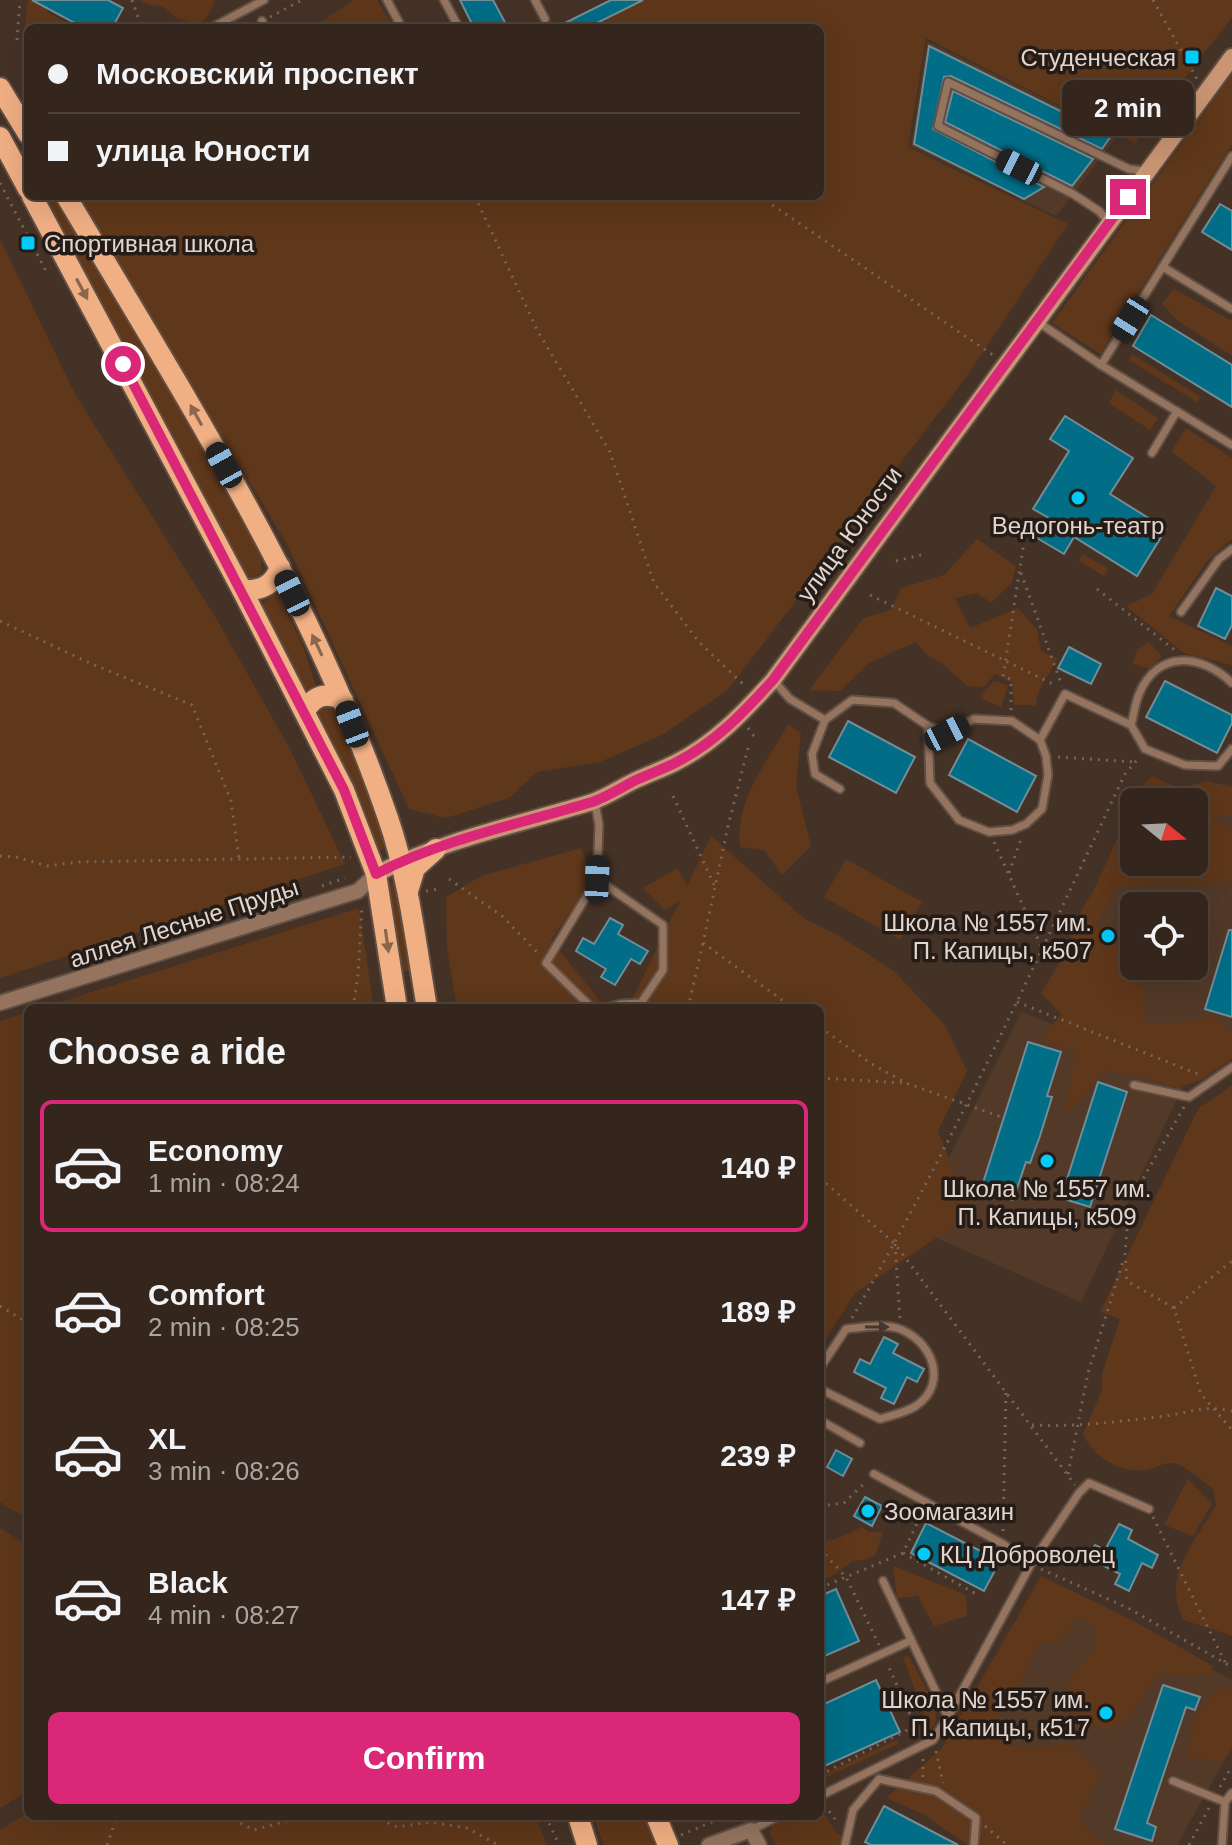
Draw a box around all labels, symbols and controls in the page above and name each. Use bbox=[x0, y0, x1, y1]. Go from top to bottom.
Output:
place label: Студенческая bbox=[1020, 44, 1176, 71]
marker: Студенческая bbox=[1183, 48, 1201, 66]
text: Московский проспект bbox=[96, 57, 419, 90]
callout: 2 min bbox=[1062, 81, 1194, 137]
text: 2 min bbox=[1094, 93, 1162, 123]
text: улица Юности bbox=[96, 134, 310, 167]
car bbox=[992, 145, 1046, 189]
route end bbox=[1110, 179, 1146, 215]
place label: Спортивная школа bbox=[44, 230, 255, 257]
marker: Спортивная школа bbox=[19, 234, 37, 252]
one-way arrow bbox=[76, 278, 89, 301]
car bbox=[1107, 292, 1153, 346]
route start bbox=[105, 346, 141, 382]
one-way arrow bbox=[189, 403, 202, 426]
car bbox=[202, 438, 246, 492]
street label: улица Юности bbox=[791, 461, 907, 607]
marker: Ведогонь-театр bbox=[1069, 489, 1087, 507]
place label: Ведогонь-театр bbox=[992, 512, 1164, 539]
car bbox=[271, 566, 313, 620]
one-way arrow bbox=[310, 633, 324, 656]
car bbox=[332, 697, 372, 751]
car bbox=[920, 711, 974, 755]
north arrow bbox=[1120, 788, 1208, 876]
map controls bbox=[1120, 788, 1208, 980]
car bbox=[584, 855, 610, 903]
street label: аллея Лесные Пруды bbox=[66, 873, 302, 973]
button: locate bbox=[1120, 892, 1208, 980]
place label: Школа № 1557 им. П. Капицы, к507 bbox=[883, 909, 1092, 964]
marker: Школа № 1557 им. П. Капицы, к507 bbox=[1099, 927, 1117, 945]
one-way arrow bbox=[381, 929, 394, 954]
text: Choose a ride bbox=[48, 1031, 286, 1072]
icon: car bbox=[52, 1130, 124, 1202]
text: Economy bbox=[148, 1134, 283, 1167]
text: 140 ₽ bbox=[720, 1151, 796, 1184]
marker: Школа № 1557 им. П. Капицы, к509 bbox=[1038, 1152, 1056, 1170]
text: 1 min · 08:24 bbox=[148, 1168, 300, 1198]
place label: Школа № 1557 им. П. Капицы, к509 bbox=[943, 1175, 1151, 1230]
icon: car bbox=[52, 1274, 124, 1346]
text: Comfort bbox=[148, 1278, 265, 1311]
text: 189 ₽ bbox=[720, 1295, 796, 1328]
text: 2 min · 08:25 bbox=[148, 1312, 300, 1342]
one-way arrow bbox=[865, 1321, 890, 1333]
icon: car bbox=[52, 1418, 124, 1490]
text: XL bbox=[148, 1422, 186, 1455]
text: 239 ₽ bbox=[720, 1439, 796, 1472]
text: 3 min · 08:26 bbox=[148, 1456, 300, 1486]
place label: Зоомагазин bbox=[884, 1498, 1014, 1525]
marker: Зоомагазин bbox=[859, 1502, 877, 1520]
place label: КЦ Доброволец bbox=[940, 1541, 1115, 1568]
marker: КЦ Доброволец bbox=[915, 1545, 933, 1563]
icon: car bbox=[52, 1562, 124, 1634]
text: Black bbox=[148, 1566, 228, 1599]
text: 147 ₽ bbox=[720, 1583, 796, 1616]
text: 4 min · 08:27 bbox=[148, 1600, 300, 1630]
place label: Школа № 1557 им. П. Капицы, к517 bbox=[881, 1686, 1090, 1741]
marker: Школа № 1557 им. П. Капицы, к517 bbox=[1097, 1704, 1115, 1722]
button: Confirm bbox=[48, 1712, 800, 1804]

